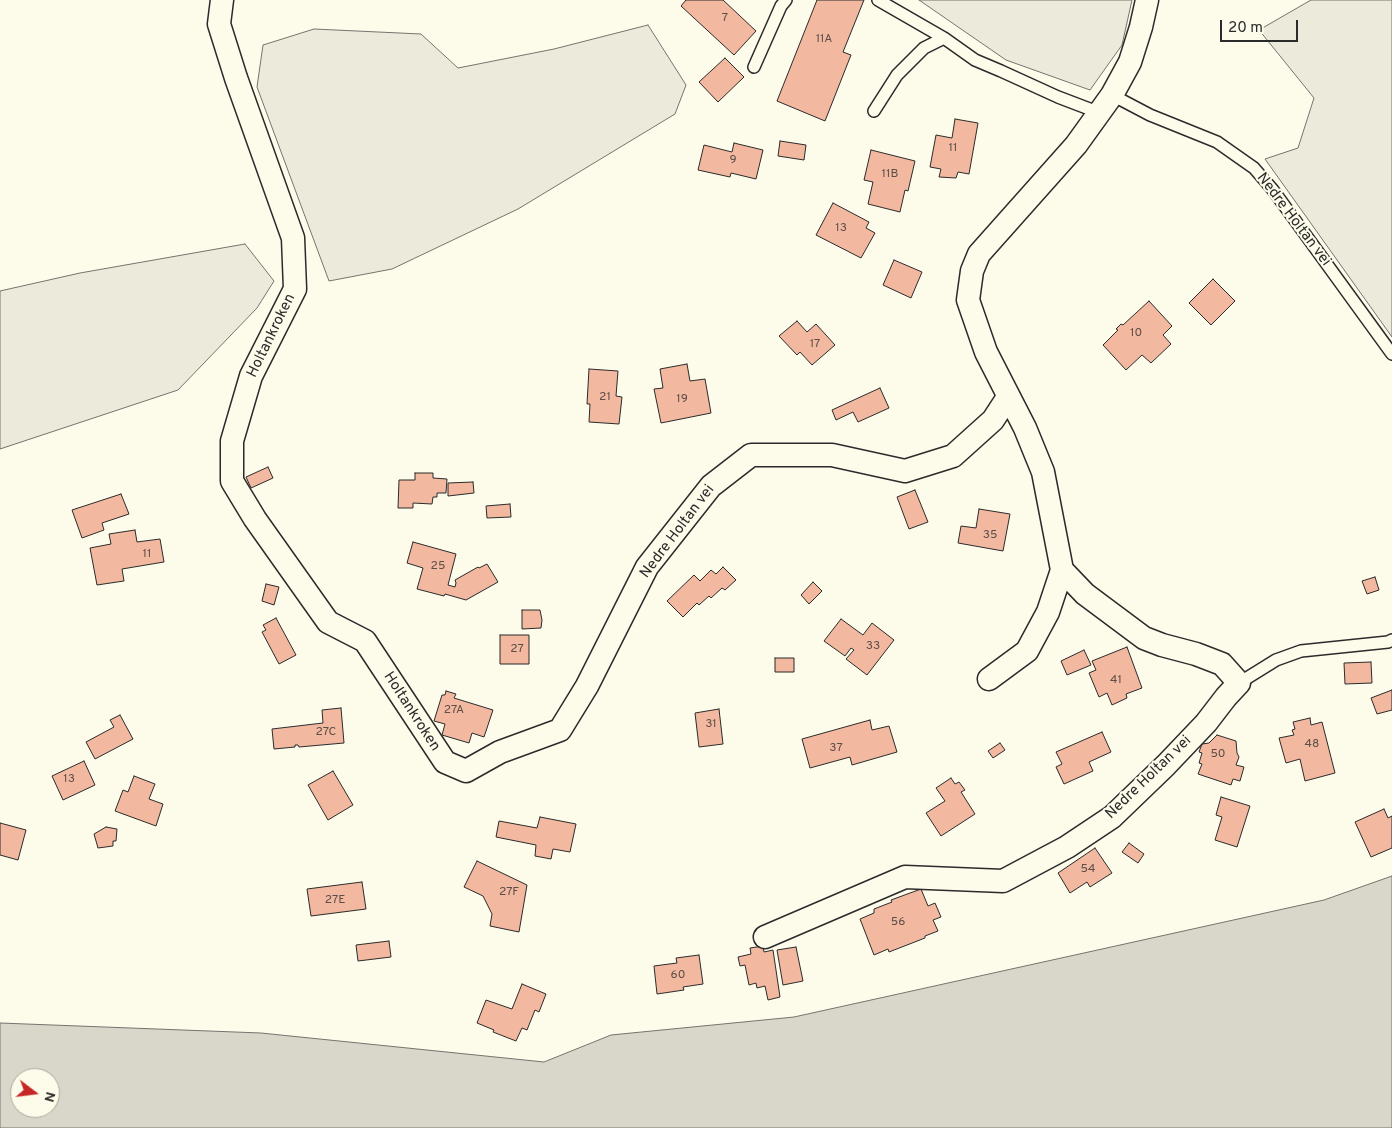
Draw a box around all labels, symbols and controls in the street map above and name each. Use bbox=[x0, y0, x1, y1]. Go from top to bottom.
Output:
scale bar bbox=[1222, 10, 1300, 42]
house number: 7 bbox=[722, 12, 728, 26]
text: 20 m bbox=[1228, 19, 1263, 38]
house number: 11A bbox=[816, 33, 832, 47]
house number: 11 bbox=[949, 142, 957, 156]
house number: 9 bbox=[729, 154, 737, 168]
house number: 11B bbox=[882, 168, 898, 182]
street label: Nedre Holtan vei bbox=[1252, 170, 1334, 270]
house number: 13 bbox=[835, 222, 847, 236]
street label: Holtankroken bbox=[244, 291, 300, 381]
house number: 10 bbox=[1130, 327, 1142, 341]
house number: 17 bbox=[810, 338, 820, 352]
house number: 21 bbox=[599, 391, 611, 405]
house number: 19 bbox=[676, 393, 688, 407]
street label: Nedre Holtan vei bbox=[637, 482, 719, 582]
house number: 35 bbox=[983, 529, 997, 543]
house number: 11 bbox=[143, 548, 151, 562]
house number: 25 bbox=[431, 560, 445, 574]
house number: 33 bbox=[866, 640, 880, 654]
house number: 27 bbox=[510, 643, 524, 657]
street label: Holtankroken bbox=[379, 669, 443, 755]
house number: 41 bbox=[1110, 674, 1122, 688]
house number: 27A bbox=[444, 704, 464, 718]
house number: 31 bbox=[705, 718, 717, 732]
house number: 27C bbox=[316, 726, 336, 740]
street label: Nedre Holtan vei bbox=[1102, 732, 1196, 824]
house number: 48 bbox=[1305, 738, 1319, 752]
house number: 37 bbox=[829, 742, 843, 756]
house number: 50 bbox=[1210, 748, 1226, 762]
house number: 13 bbox=[63, 773, 75, 787]
house number: 54 bbox=[1080, 863, 1096, 877]
house number: 27F bbox=[499, 886, 519, 900]
house number: 27E bbox=[325, 894, 345, 908]
house number: 56 bbox=[891, 916, 905, 930]
house number: 60 bbox=[671, 969, 685, 983]
north arrow bbox=[10, 1068, 60, 1118]
text: N bbox=[39, 1090, 59, 1104]

